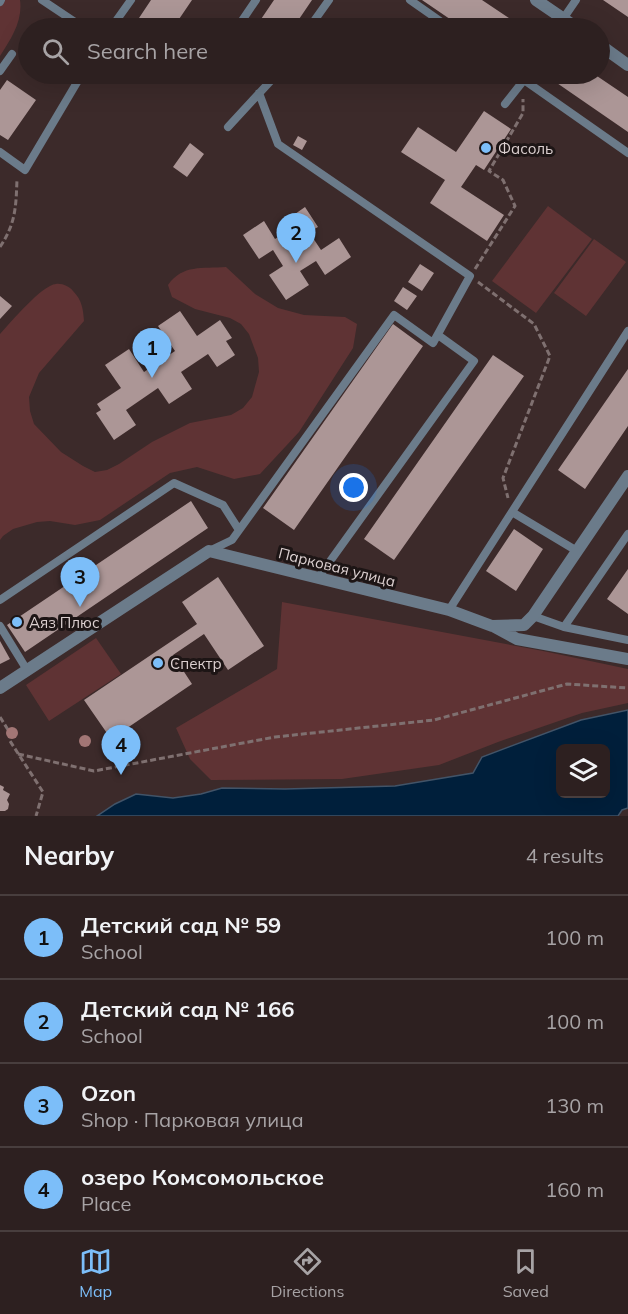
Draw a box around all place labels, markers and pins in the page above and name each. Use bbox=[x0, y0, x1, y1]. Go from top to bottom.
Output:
place label: Фасоль bbox=[498, 139, 553, 158]
marker: Фасоль bbox=[479, 141, 493, 155]
pin: 2 bbox=[276, 214, 316, 263]
pin: 1 bbox=[132, 328, 172, 378]
pin: 3 bbox=[60, 558, 100, 607]
place label: Аяз Плюс bbox=[29, 613, 99, 632]
marker: Аяз Плюс bbox=[10, 615, 24, 629]
place label: Спектр bbox=[170, 654, 222, 673]
marker: Спектр bbox=[151, 656, 165, 670]
pin: 4 bbox=[102, 726, 140, 775]

